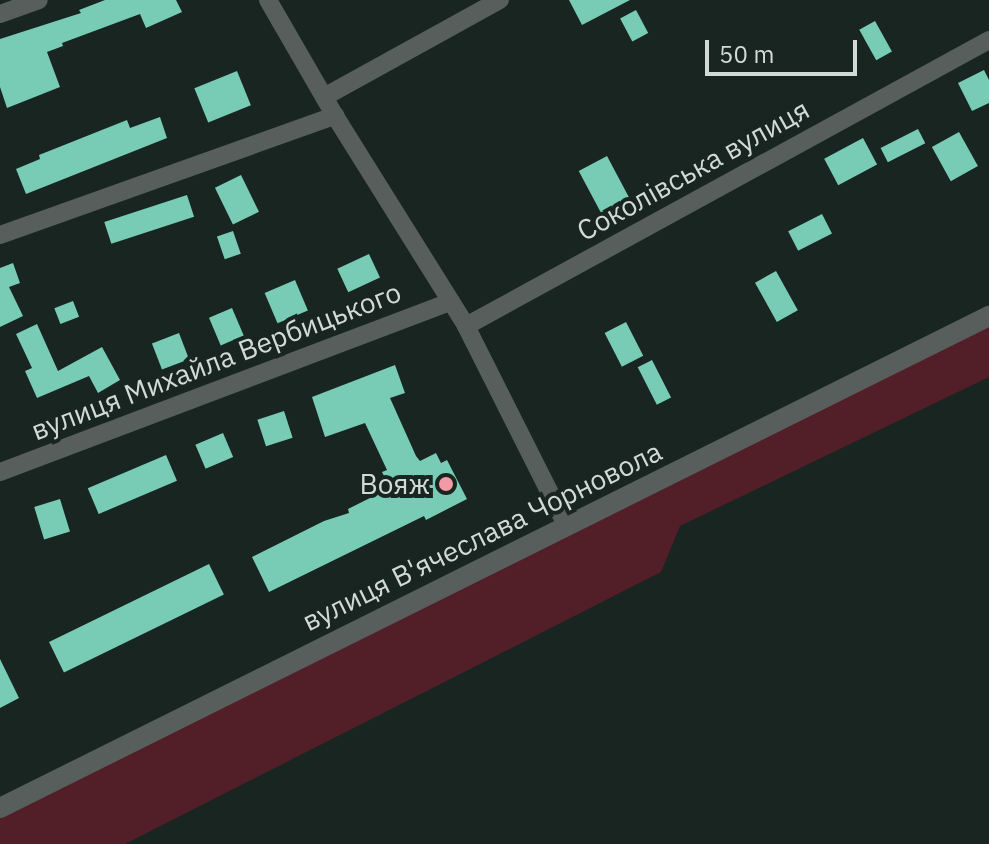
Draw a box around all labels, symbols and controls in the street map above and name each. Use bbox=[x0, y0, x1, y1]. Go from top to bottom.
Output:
scale bar bbox=[709, 24, 861, 74]
text: 50 m bbox=[719, 38, 774, 70]
street label: Соколівська вулиця bbox=[571, 92, 815, 248]
street label: вулиця Михайла Вербицького bbox=[26, 275, 406, 447]
street label: вулиця В'ячеслава Чорновола bbox=[297, 434, 667, 638]
place label: Вояж bbox=[359, 467, 430, 501]
marker: Вояж bbox=[437, 475, 455, 493]

